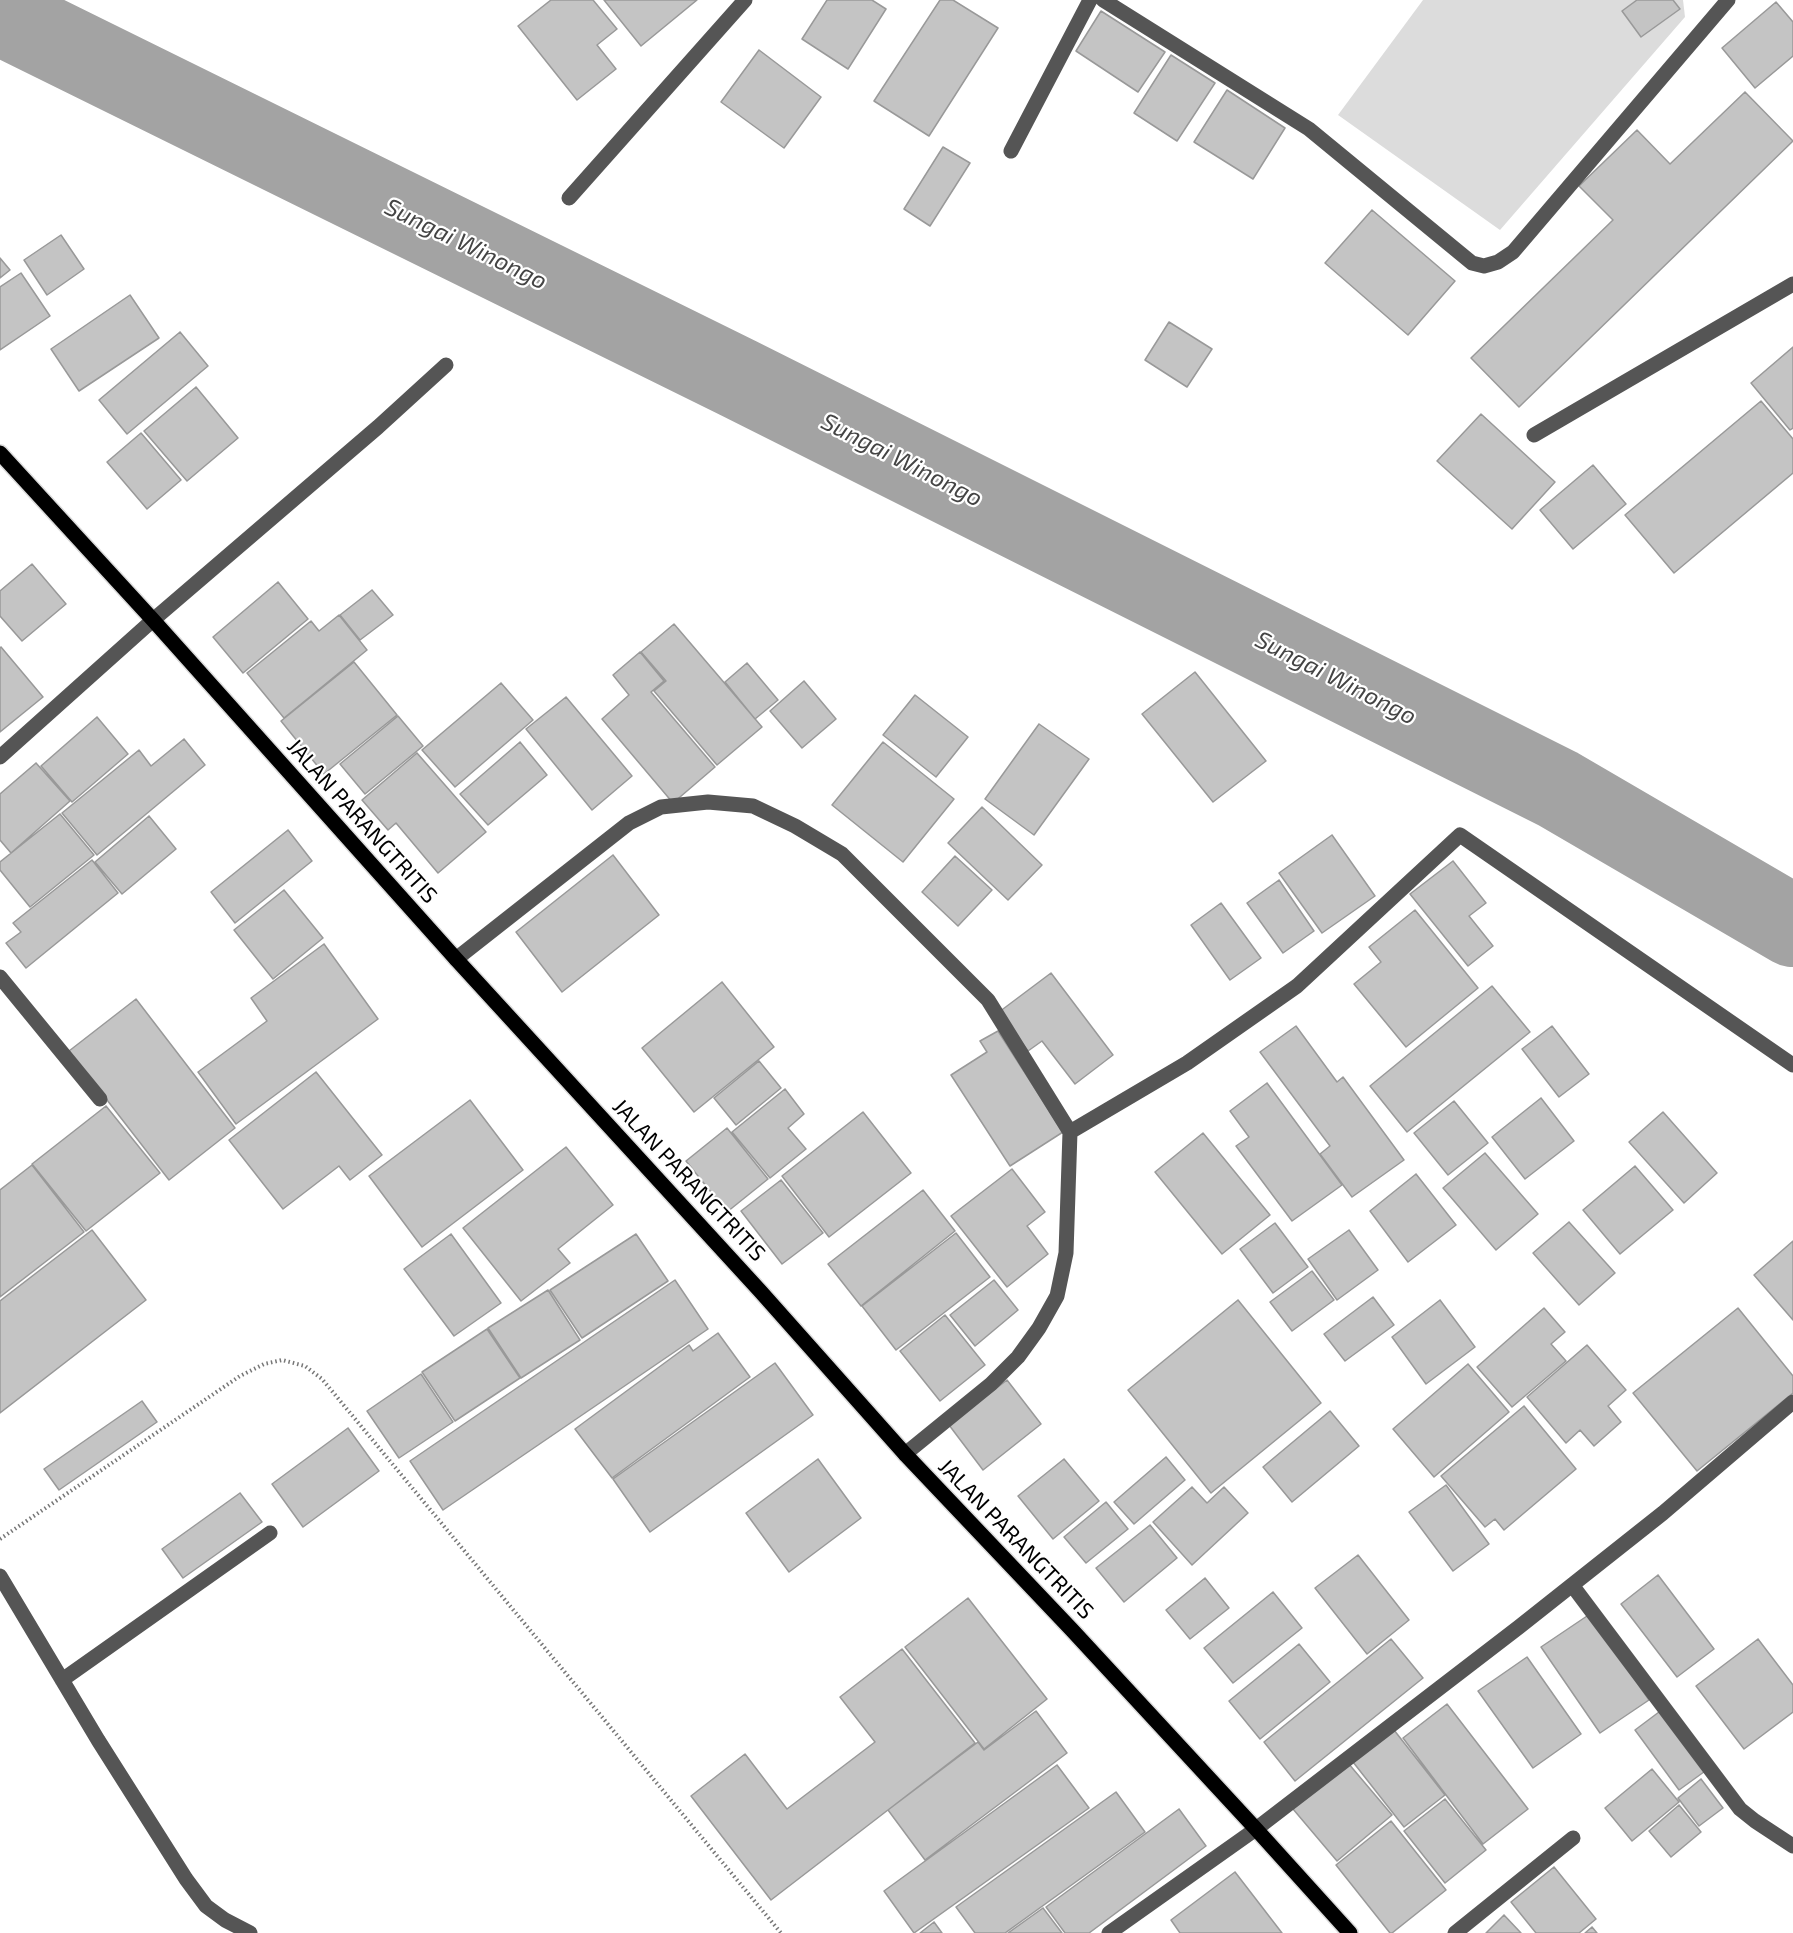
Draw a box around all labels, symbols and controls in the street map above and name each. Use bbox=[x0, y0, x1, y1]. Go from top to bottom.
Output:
water label: Sungai Winongo bbox=[380, 192, 552, 296]
water label: Sungai Winongo bbox=[817, 407, 987, 513]
water label: Sungai Winongo bbox=[1251, 625, 1421, 731]
street label: JALAN PARANGTRITIS bbox=[281, 733, 443, 909]
street label: JALAN PARANGTRITIS bbox=[607, 1093, 771, 1267]
street label: JALAN PARANGTRITIS bbox=[933, 1454, 1099, 1624]

